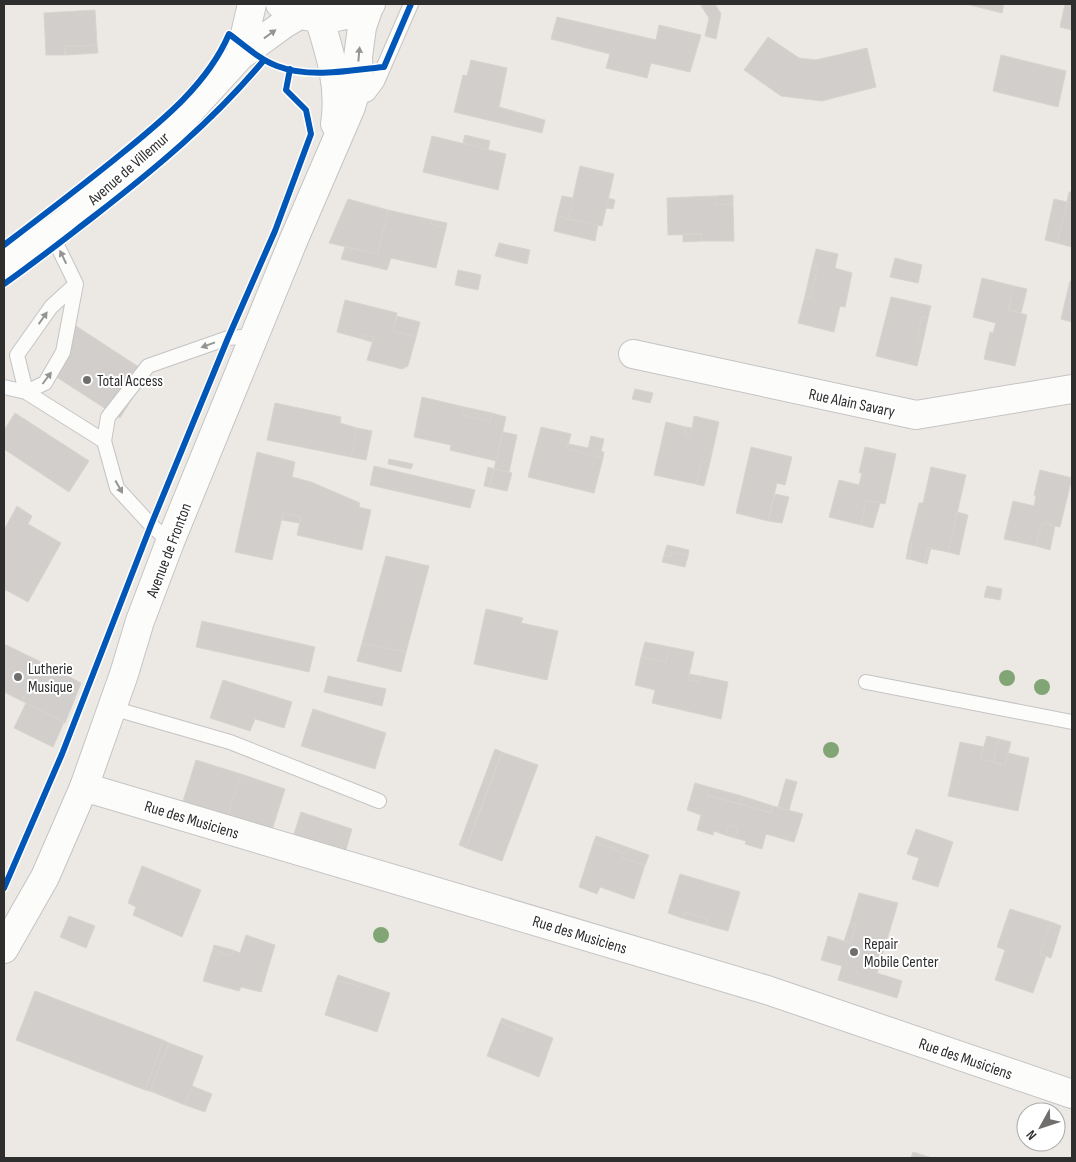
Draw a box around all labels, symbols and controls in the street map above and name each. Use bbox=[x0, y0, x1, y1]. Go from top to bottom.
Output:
one-way arrow bbox=[263, 29, 276, 40]
one-way arrow bbox=[356, 46, 364, 62]
street label: Avenue de Villemur bbox=[84, 128, 174, 210]
one-way arrow bbox=[59, 250, 67, 264]
one-way arrow bbox=[38, 311, 48, 325]
one-way arrow bbox=[200, 342, 215, 349]
one-way arrow bbox=[42, 371, 52, 385]
place label: Total Access bbox=[97, 372, 163, 391]
marker: Total Access bbox=[81, 374, 93, 386]
street label: Rue Alain Savary bbox=[807, 385, 896, 422]
one-way arrow bbox=[114, 480, 123, 494]
street label: Avenue de Fronton bbox=[142, 501, 196, 601]
place label: Lutherie Musique bbox=[28, 660, 73, 697]
marker: Lutherie Musique bbox=[12, 671, 24, 683]
street label: Rue des Musiciens bbox=[142, 797, 241, 844]
street label: Rue des Musiciens bbox=[530, 912, 629, 959]
place label: Repair Mobile Center bbox=[864, 935, 939, 972]
marker: Repair Mobile Center bbox=[848, 946, 860, 958]
street label: Rue des Musiciens bbox=[916, 1035, 1015, 1084]
north arrow bbox=[1016, 1102, 1066, 1152]
text: N bbox=[1023, 1127, 1040, 1143]

